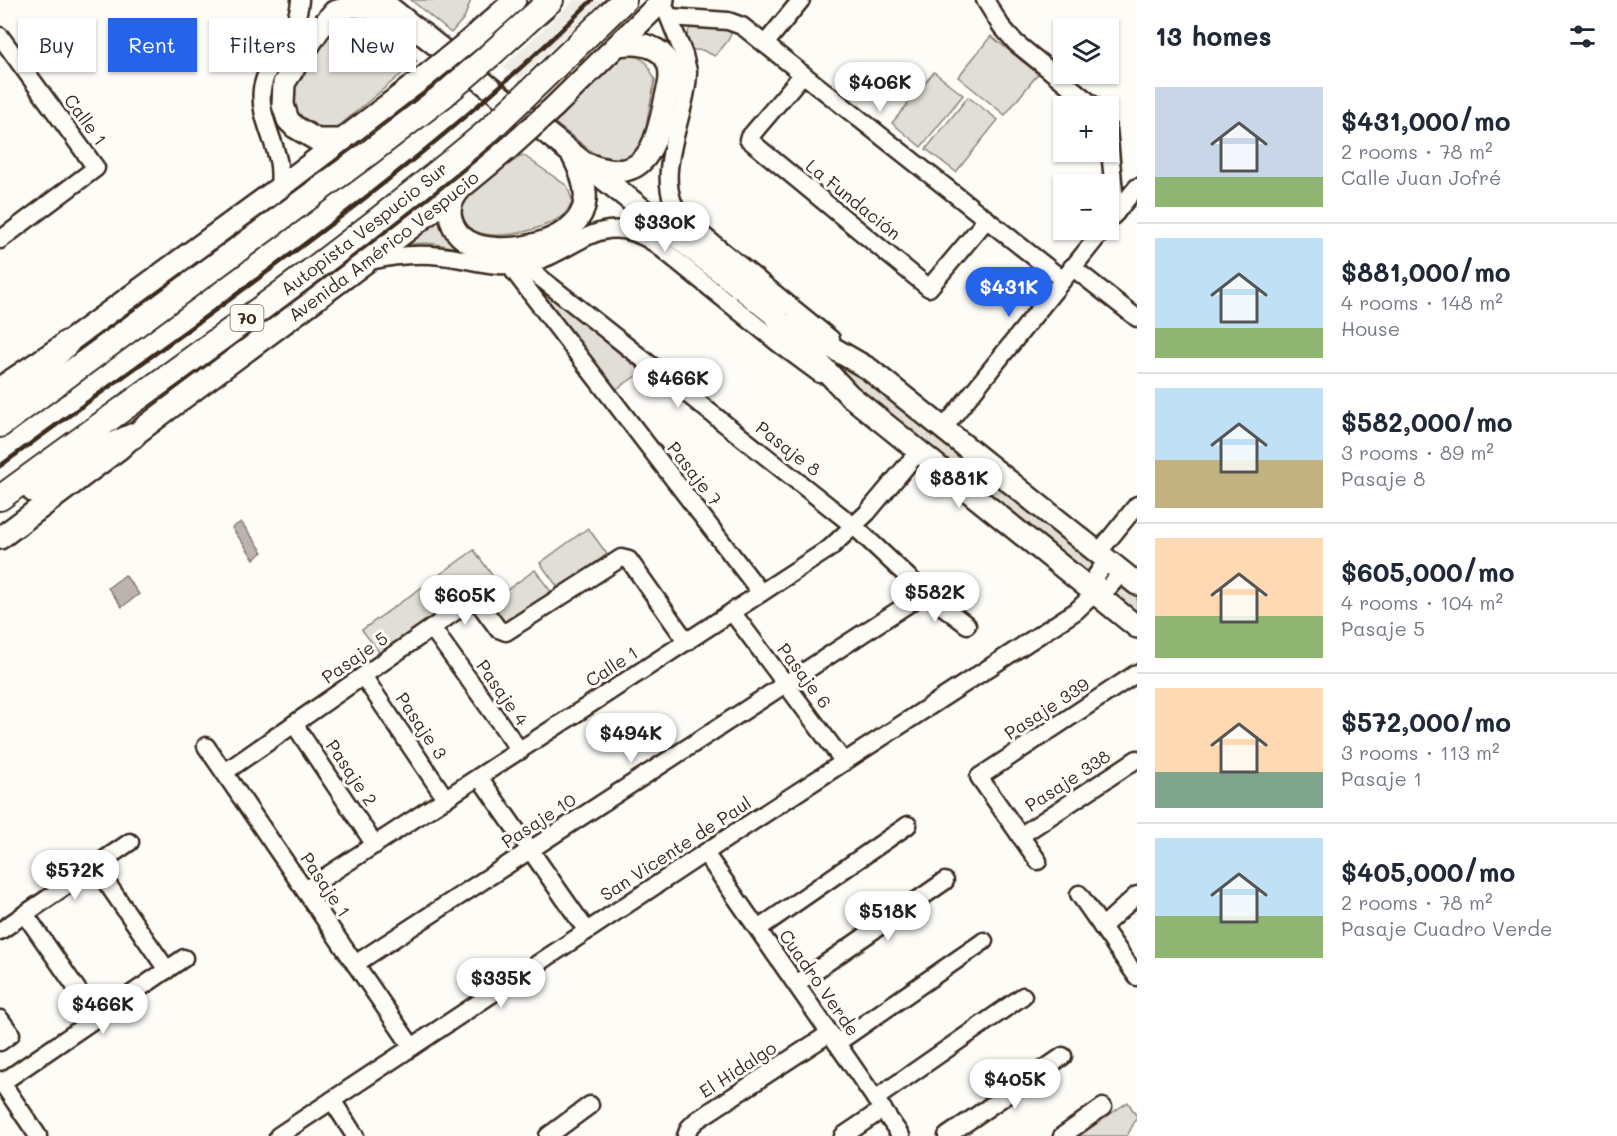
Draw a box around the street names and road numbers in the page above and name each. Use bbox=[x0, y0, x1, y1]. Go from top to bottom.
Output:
street label: Calle 1 bbox=[59, 89, 113, 150]
street label: La Fundación bbox=[801, 153, 906, 245]
street label: Autopista Vespucio Sur bbox=[275, 156, 452, 301]
street label: Avenida Américo Vespucio bbox=[283, 165, 484, 327]
road number: 70 bbox=[230, 305, 264, 331]
street label: Pasaje 8 bbox=[751, 415, 826, 481]
street label: Pasaje 7 bbox=[662, 436, 727, 510]
street label: Pasaje 5 bbox=[317, 626, 392, 689]
street label: Pasaje 6 bbox=[772, 638, 837, 713]
street label: Calle 1 bbox=[581, 640, 642, 692]
street label: Pasaje 4 bbox=[471, 655, 535, 731]
street label: Pasaje 339 bbox=[999, 672, 1094, 745]
street label: Pasaje 3 bbox=[391, 687, 453, 764]
street label: Pasaje 2 bbox=[321, 735, 383, 810]
street label: Pasaje 338 bbox=[1020, 744, 1115, 817]
street label: Pasaje 10 bbox=[497, 787, 580, 853]
street label: San Vicente de Paul bbox=[595, 790, 756, 906]
street label: Pasaje 1 bbox=[295, 847, 356, 921]
street label: Cuadro Verde bbox=[774, 924, 866, 1041]
street label: El Hidalgo bbox=[694, 1035, 781, 1103]

